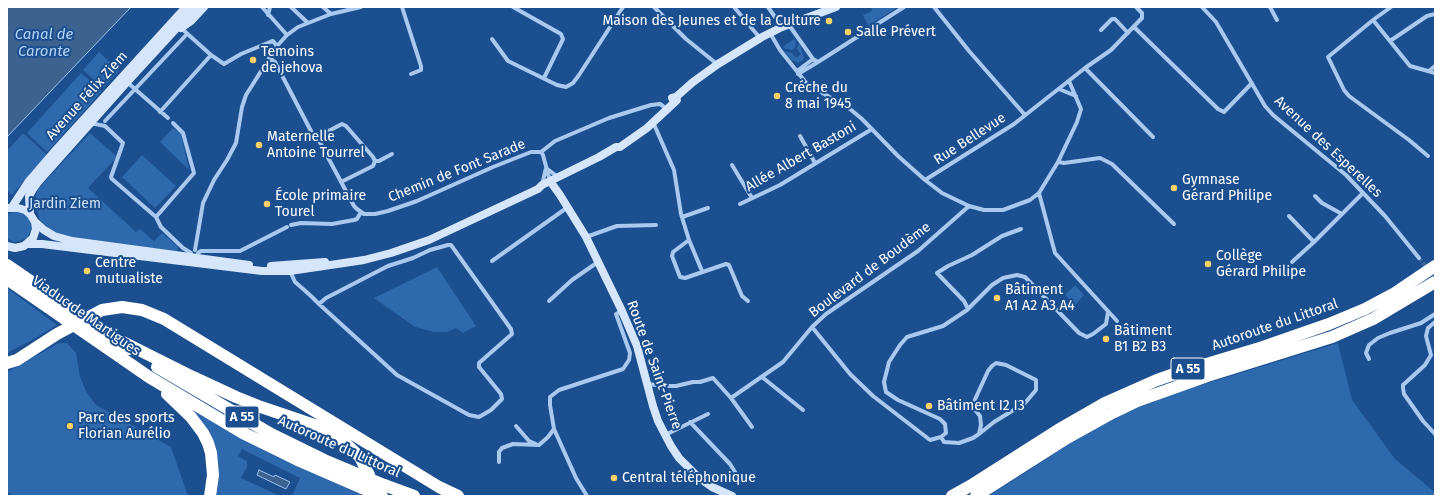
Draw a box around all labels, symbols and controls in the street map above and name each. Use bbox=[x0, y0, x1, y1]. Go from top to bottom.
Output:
place label: Maison des Jeunes et de la Culture bbox=[602, 13, 821, 29]
marker: Maison des Jeunes et de la Culture bbox=[824, 16, 834, 26]
place label: Salle Prévert bbox=[856, 24, 936, 40]
water label: Canal de Caronte bbox=[15, 26, 73, 61]
marker: Salle Prévert bbox=[843, 27, 853, 37]
place label: Temoins de jehova bbox=[261, 44, 323, 76]
street label: Avenue Félix Ziem bbox=[43, 48, 131, 144]
marker: Temoins de jehova bbox=[248, 55, 258, 65]
place label: Créche du 8 mai 1945 bbox=[785, 80, 851, 112]
marker: Créche du 8 mai 1945 bbox=[772, 91, 782, 101]
street label: Avenue des Esperelles bbox=[1271, 93, 1385, 201]
street label: Rue Bellevue bbox=[931, 109, 1009, 169]
street label: Allée Albert Bastoni bbox=[743, 118, 859, 196]
place label: Maternelle Antoine Tourrel bbox=[267, 129, 365, 162]
street label: Chemin de Font Sarade bbox=[386, 136, 528, 206]
marker: Maternelle Antoine Tourrel bbox=[254, 140, 264, 150]
place label: Gymnase Gérard Philipe bbox=[1182, 172, 1272, 204]
marker: Gymnase Gérard Philipe bbox=[1169, 183, 1179, 193]
place label: École primaire Tourel bbox=[275, 188, 366, 220]
park label: Jardin Ziem bbox=[29, 196, 101, 212]
marker: École primaire Tourel bbox=[262, 199, 272, 209]
street label: Boulevard de Boudème bbox=[806, 219, 934, 321]
place label: Collège Gérard Philipe bbox=[1216, 248, 1306, 280]
place label: Centre mutualiste bbox=[95, 255, 163, 288]
marker: Collège Gérard Philipe bbox=[1203, 259, 1213, 269]
marker: Centre mutualiste bbox=[82, 266, 92, 276]
street label: Viaduc de Martigues bbox=[29, 272, 143, 360]
place label: Bâtiment A1 A2 A3 A4 bbox=[1005, 282, 1075, 314]
marker: Bâtiment A1 A2 A3 A4 bbox=[992, 293, 1002, 303]
street label: Autoroute du Littoral bbox=[1210, 296, 1340, 354]
street label: Route de Saint-Pierre bbox=[623, 298, 685, 432]
place label: Bâtiment B1 B2 B3 bbox=[1114, 323, 1172, 356]
marker: Bâtiment B1 B2 B3 bbox=[1101, 334, 1111, 344]
road number: A 55 bbox=[1171, 358, 1205, 380]
place label: Bâtiment I2 I3 bbox=[937, 398, 1025, 414]
marker: Bâtiment I2 I3 bbox=[924, 401, 934, 411]
road number: A 55 bbox=[225, 406, 259, 428]
place label: Parc des sports Florian Aurélio bbox=[78, 410, 175, 442]
street label: Autoroute du Littoral bbox=[275, 412, 403, 482]
marker: Parc des sports Florian Aurélio bbox=[65, 421, 75, 431]
place label: Central téléphonique bbox=[622, 470, 756, 486]
marker: Central téléphonique bbox=[609, 473, 619, 483]

